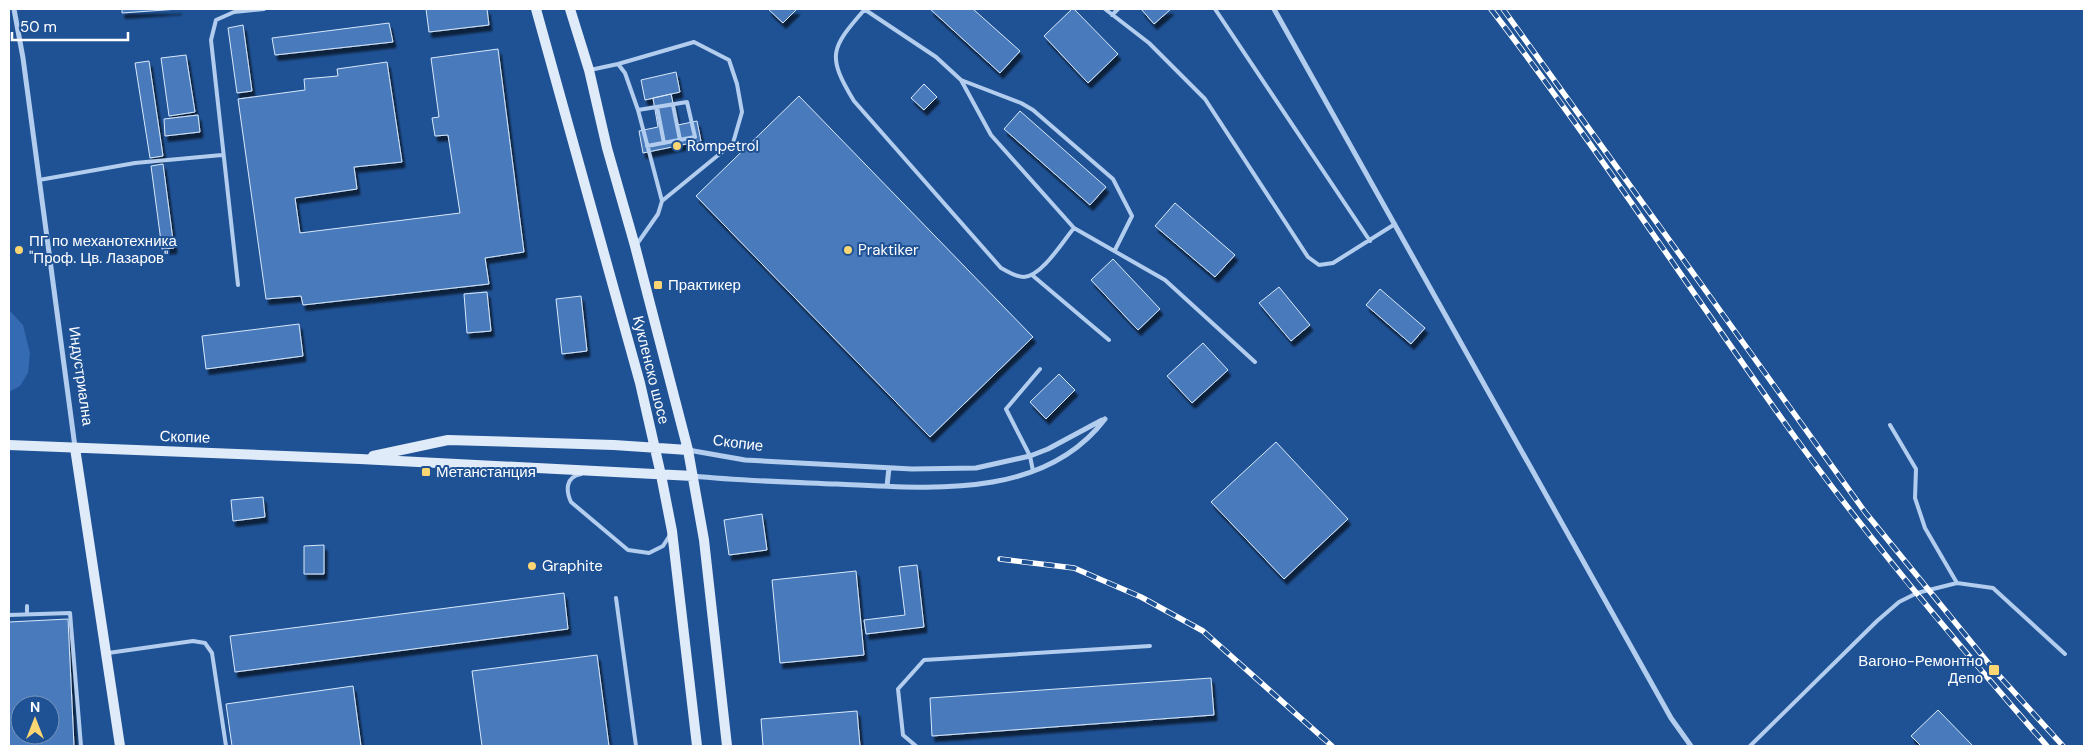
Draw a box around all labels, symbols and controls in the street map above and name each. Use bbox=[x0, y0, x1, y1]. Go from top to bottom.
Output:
scale bar bbox=[12, 10, 129, 42]
text: 50 m bbox=[20, 17, 57, 37]
place label: Rompetrol bbox=[687, 136, 759, 156]
marker: Rompetrol bbox=[671, 140, 683, 152]
place label: ПГ по механотехника "Проф. Цв. Лазаров" bbox=[29, 231, 177, 268]
place label: Praktiker bbox=[858, 240, 919, 260]
marker: ПГ по механотехника "Проф. Цв. Лазаров" bbox=[13, 244, 25, 256]
marker: Praktiker bbox=[842, 244, 854, 256]
place label: Практикер bbox=[668, 275, 741, 295]
marker: Практикер bbox=[652, 279, 664, 291]
street label: Кукленско шосе bbox=[628, 314, 674, 426]
street label: Индустриална bbox=[64, 325, 98, 428]
street label: Скопие bbox=[159, 426, 211, 448]
street label: Скопие bbox=[712, 430, 764, 456]
place label: Метанстанция bbox=[436, 462, 536, 482]
marker: Метанстанция bbox=[420, 466, 432, 478]
place label: Graphite bbox=[542, 556, 603, 576]
marker: Graphite bbox=[526, 560, 538, 572]
place label: Вагоно-Ремонтно Депо bbox=[1858, 651, 1983, 688]
marker: Вагоно-Ремонтно Депо bbox=[1987, 663, 2001, 677]
north arrow bbox=[10, 695, 60, 745]
text: N bbox=[30, 698, 40, 716]

